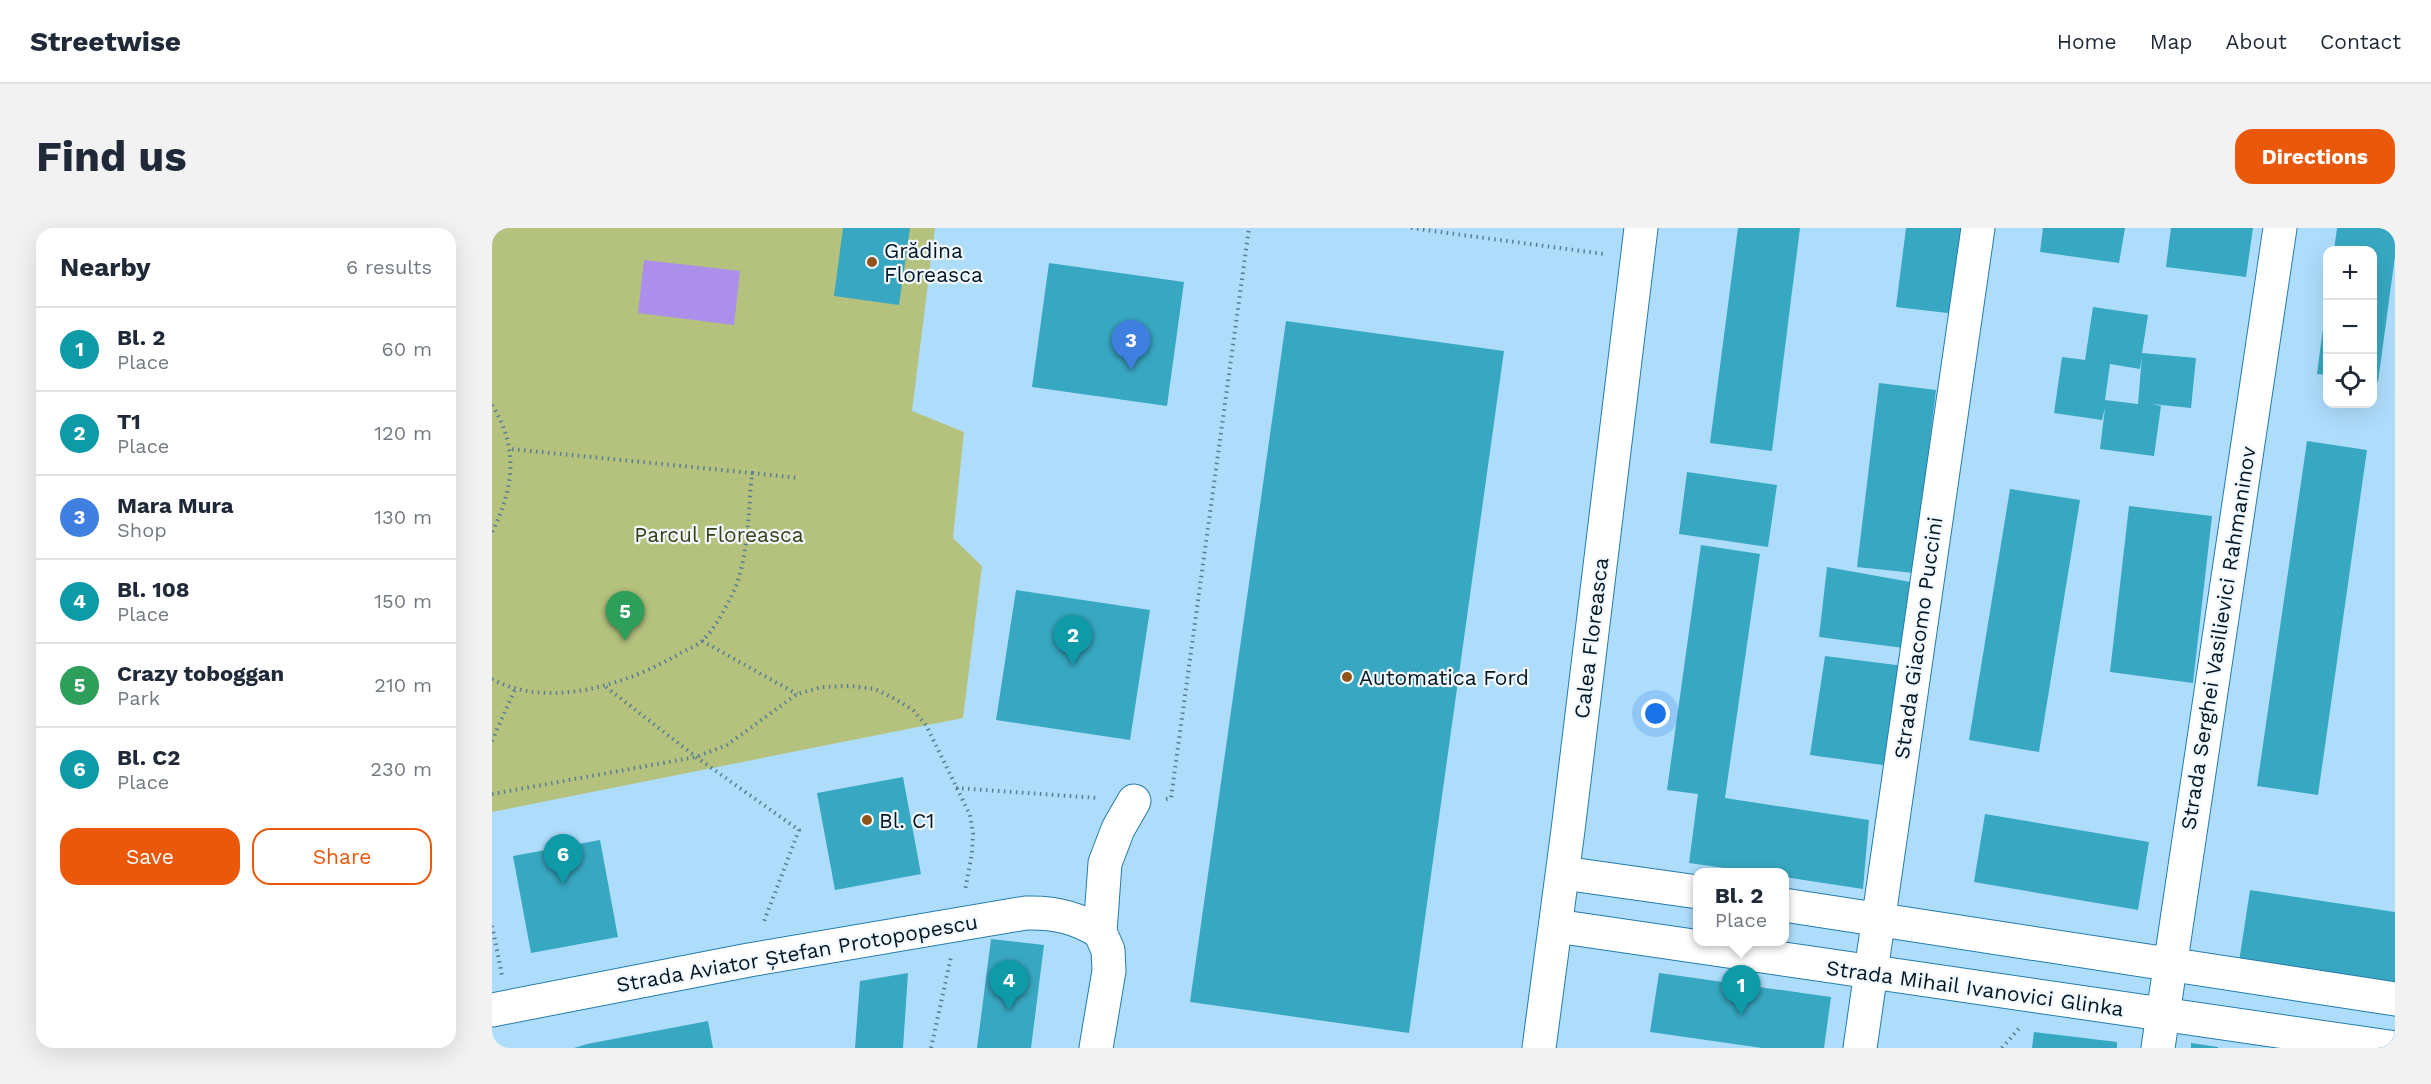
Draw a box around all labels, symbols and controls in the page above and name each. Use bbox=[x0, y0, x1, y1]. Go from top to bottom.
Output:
text: Streetwise bbox=[30, 25, 181, 58]
text: Home bbox=[2057, 29, 2117, 54]
text: Map bbox=[2150, 29, 2193, 54]
text: About bbox=[2226, 29, 2287, 54]
text: Contact bbox=[2320, 29, 2401, 54]
button: Directions bbox=[2235, 129, 2395, 184]
text: Find us bbox=[36, 132, 187, 181]
place label: Grădina Floreasca bbox=[884, 238, 983, 287]
map controls bbox=[2323, 246, 2377, 408]
button: + bbox=[2323, 246, 2377, 300]
text: Nearby bbox=[60, 252, 151, 282]
text: 6 results bbox=[346, 255, 432, 279]
marker: Grădina Floreasca bbox=[865, 255, 879, 269]
button: − bbox=[2323, 300, 2377, 354]
pin: 3 bbox=[1112, 320, 1150, 370]
text: Bl. 2 bbox=[117, 325, 165, 350]
text: 1 bbox=[75, 337, 84, 361]
text: 60 m bbox=[382, 337, 432, 361]
text: Place bbox=[117, 350, 169, 374]
button: locate bbox=[2323, 354, 2377, 408]
text: T1 bbox=[117, 409, 141, 434]
text: 2 bbox=[74, 421, 85, 445]
text: 120 m bbox=[374, 421, 432, 445]
text: Place bbox=[117, 434, 169, 458]
street label: Strada Serghei Vasilievici Rahmaninov bbox=[2175, 445, 2261, 831]
text: Mara Mura bbox=[117, 493, 234, 518]
text: 3 bbox=[74, 505, 85, 529]
text: 130 m bbox=[374, 505, 432, 529]
street label: Strada Giacomo Puccini bbox=[1889, 515, 1947, 761]
text: Shop bbox=[117, 518, 167, 542]
park label: Parcul Floreasca bbox=[634, 522, 804, 547]
street label: Calea Floreasca bbox=[1569, 556, 1613, 720]
text: Bl. 108 bbox=[117, 577, 190, 602]
text: 4 bbox=[73, 589, 86, 613]
text: 150 m bbox=[374, 589, 432, 613]
pin: 5 bbox=[606, 592, 644, 641]
text: Place bbox=[117, 602, 169, 626]
pin: 2 bbox=[1054, 616, 1092, 665]
text: Crazy toboggan bbox=[117, 661, 284, 686]
place label: Automatica Ford bbox=[1359, 665, 1529, 690]
marker: Automatica Ford bbox=[1340, 670, 1354, 684]
text: 5 bbox=[74, 673, 85, 697]
text: 210 m bbox=[374, 673, 432, 697]
text: Park bbox=[117, 686, 160, 710]
your location bbox=[1641, 699, 1670, 728]
text: Bl. C2 bbox=[117, 745, 180, 770]
text: 6 bbox=[73, 757, 86, 781]
text: 230 m bbox=[370, 757, 432, 781]
text: Place bbox=[117, 770, 169, 794]
place label: Bl. C1 bbox=[879, 808, 934, 833]
marker: Bl. C1 bbox=[860, 813, 874, 827]
button: Save bbox=[60, 828, 240, 885]
button: Share bbox=[252, 828, 432, 885]
pin: 6 bbox=[544, 834, 582, 884]
popup bbox=[1693, 868, 1789, 946]
text: Bl. 2 bbox=[1715, 883, 1763, 908]
text: Place bbox=[1715, 908, 1767, 932]
street label: Strada Aviator Ștefan Protopopescu bbox=[614, 909, 980, 997]
street label: Strada Mihail Ivanovici Glinka bbox=[1825, 955, 2125, 1021]
pin: 4 bbox=[990, 960, 1028, 1010]
pin: 1 bbox=[1722, 966, 1760, 1015]

